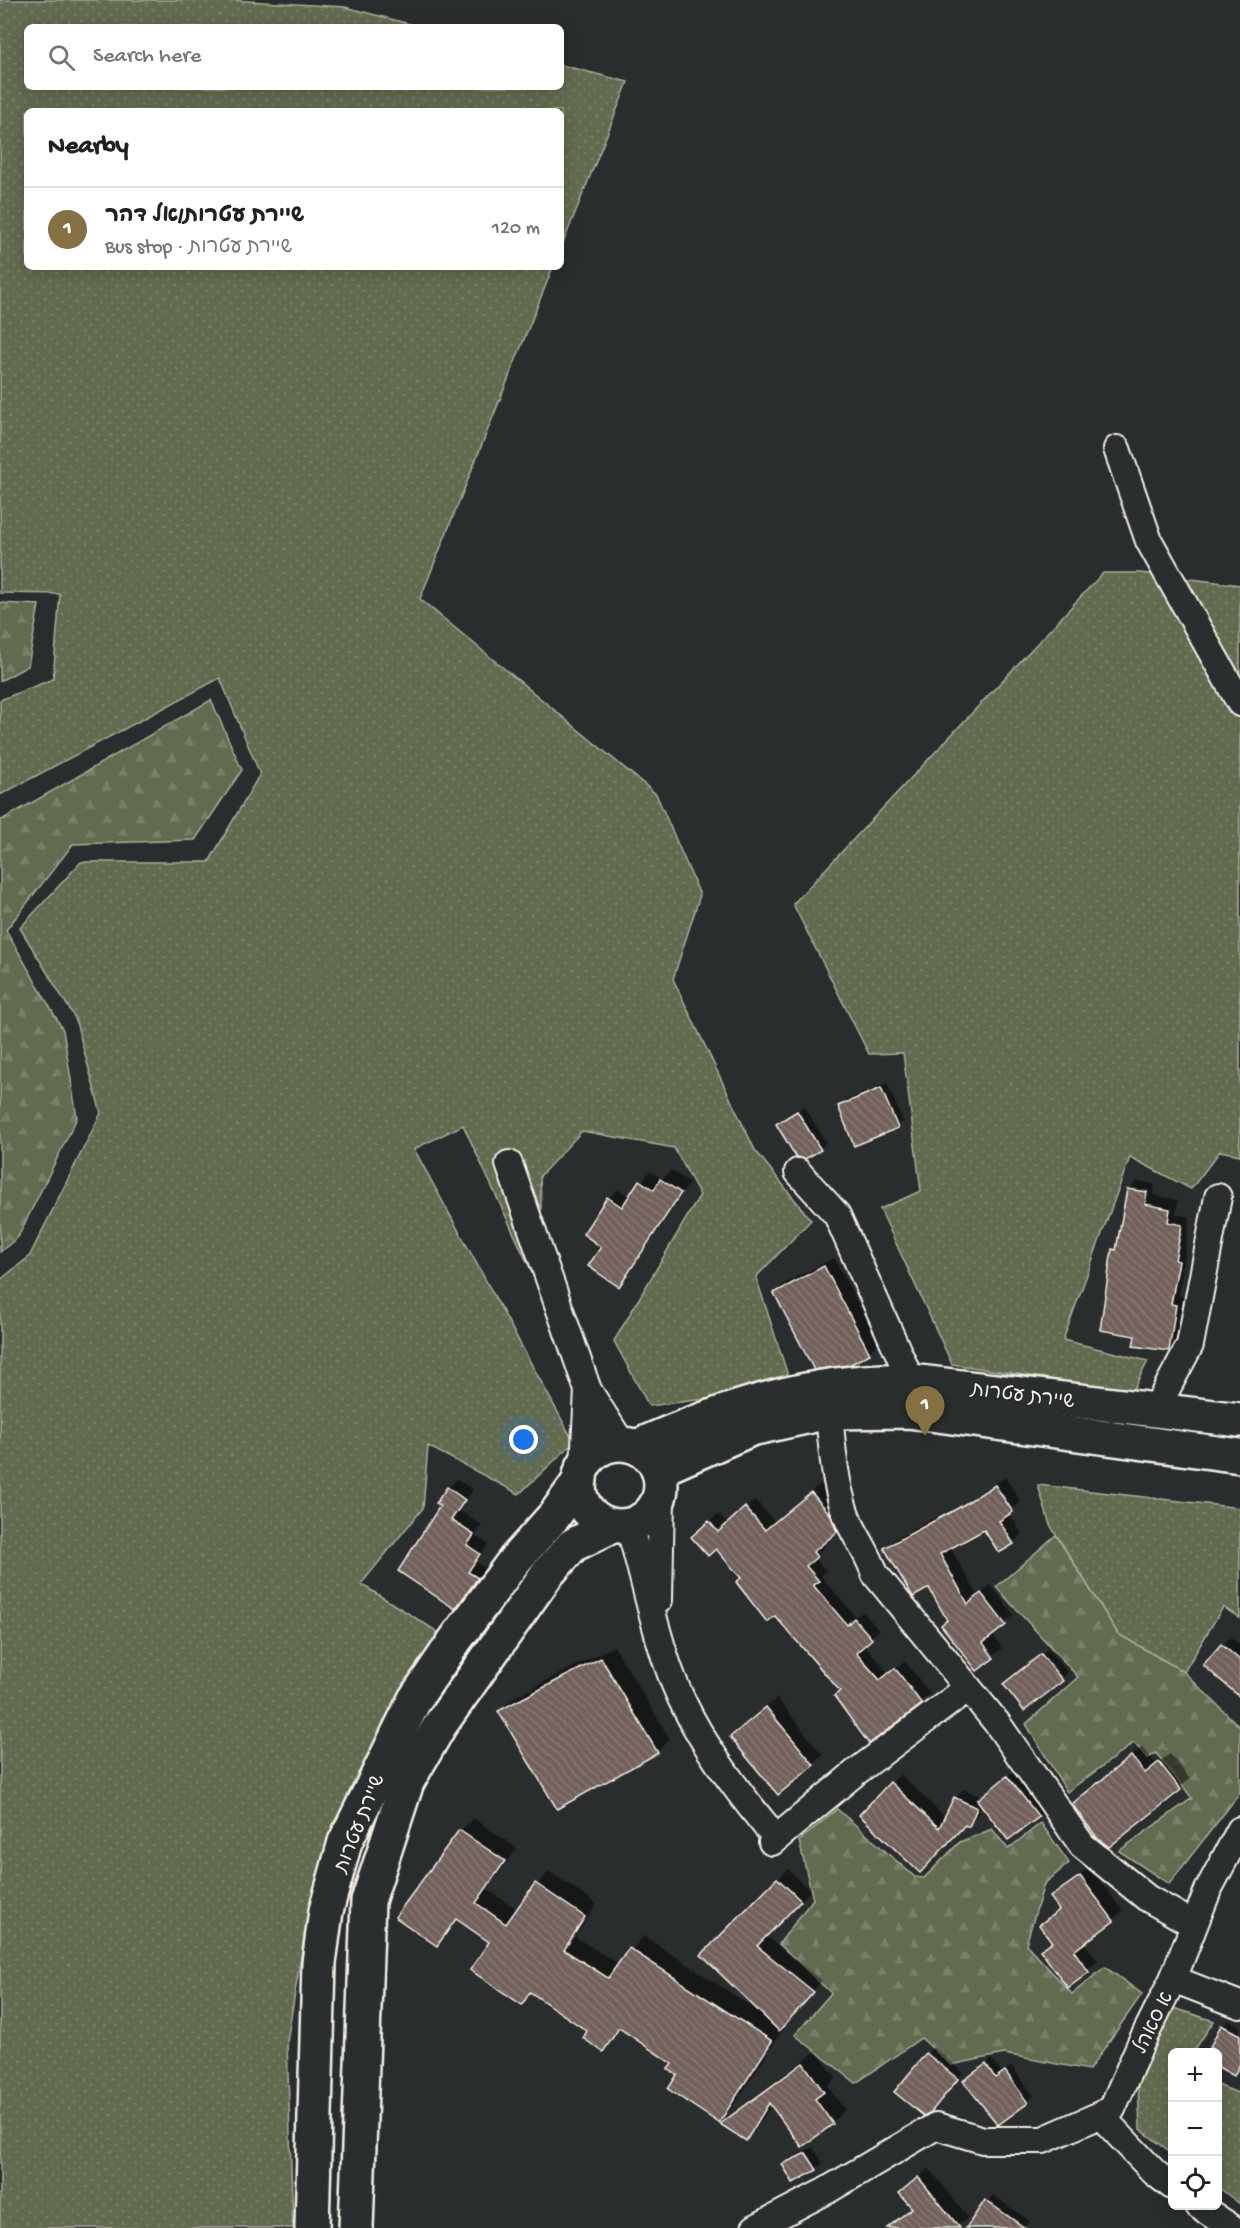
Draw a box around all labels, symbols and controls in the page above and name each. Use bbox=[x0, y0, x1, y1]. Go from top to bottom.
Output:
search box bbox=[24, 24, 564, 90]
icon: search bbox=[45, 41, 78, 74]
text: Search here bbox=[93, 44, 201, 70]
text: Nearby bbox=[48, 132, 129, 163]
text: שיירת עטרות/אל דהר bbox=[105, 204, 304, 230]
text: 1 bbox=[63, 218, 72, 241]
text: 120 m bbox=[492, 218, 540, 241]
text: Bus stop · שיירת עטרות bbox=[105, 237, 292, 260]
street label: שיירת עטרות bbox=[969, 1380, 1076, 1415]
pin: 1 bbox=[906, 1386, 944, 1436]
your location bbox=[509, 1425, 538, 1454]
street label: שיירת עטרות bbox=[331, 1772, 391, 1878]
street label: א סאהל bbox=[1128, 1988, 1180, 2058]
map controls bbox=[1168, 2048, 1222, 2210]
button: + bbox=[1168, 2048, 1222, 2102]
button: − bbox=[1168, 2102, 1222, 2156]
button: locate bbox=[1168, 2156, 1222, 2210]

